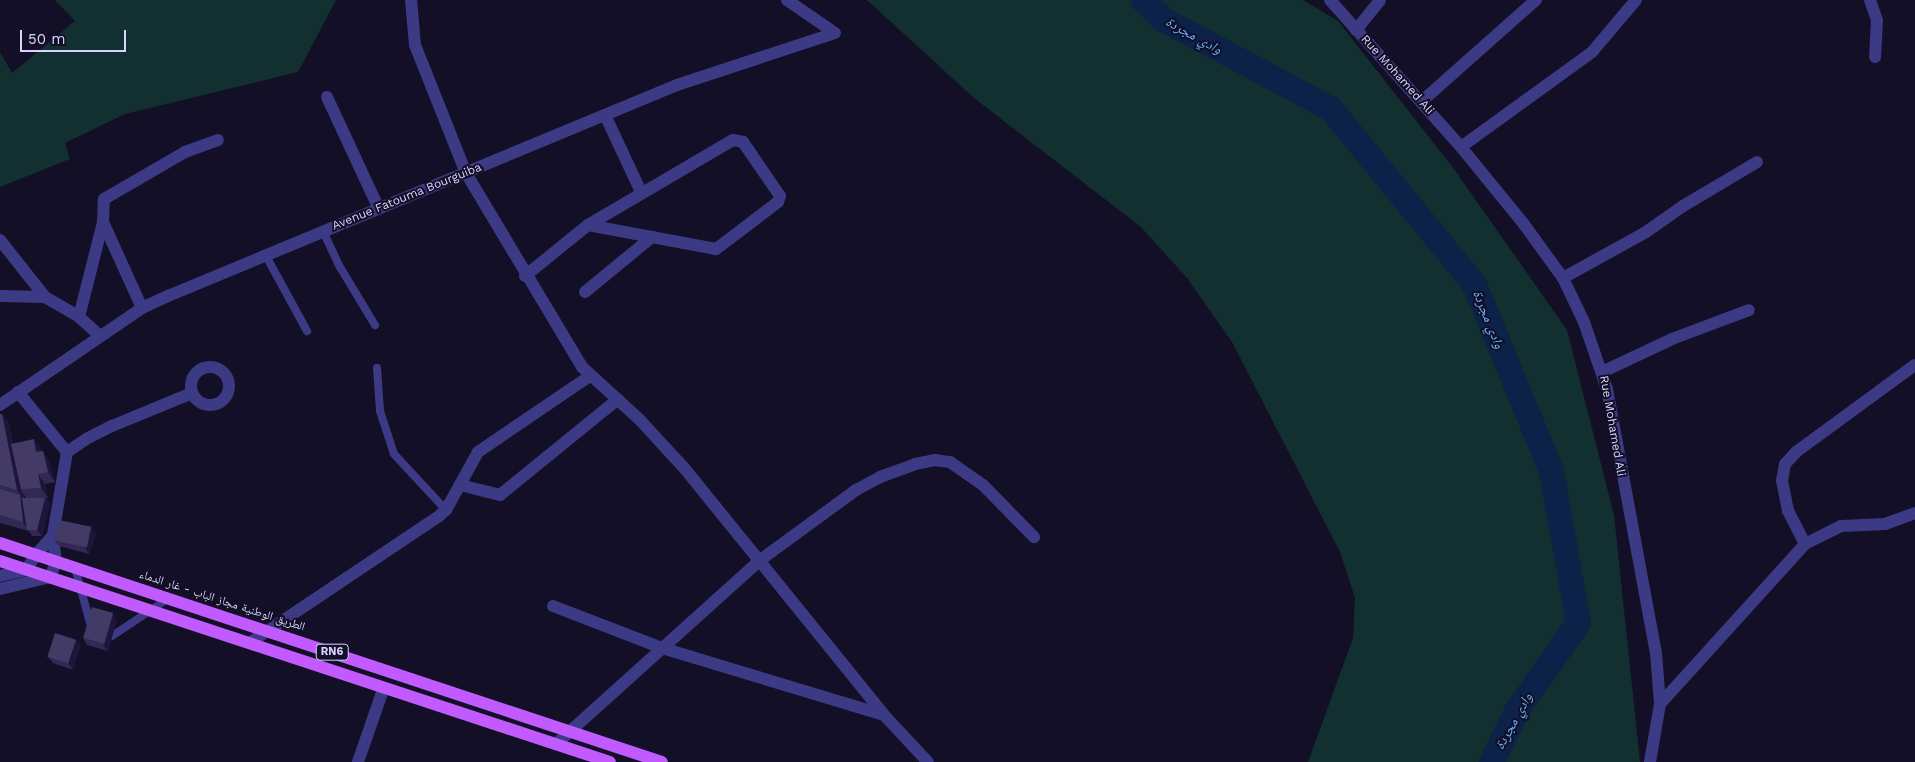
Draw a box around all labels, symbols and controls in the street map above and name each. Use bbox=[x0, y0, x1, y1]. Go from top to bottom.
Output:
water label: وادي مجردة bbox=[1163, 13, 1225, 57]
scale bar bbox=[22, 20, 129, 52]
text: 50 m bbox=[28, 30, 65, 48]
street label: Rue Mohamed Ali bbox=[1357, 32, 1437, 118]
street label: Avenue Fatouma Bourguiba bbox=[330, 160, 484, 234]
water label: وادي مجردة bbox=[1470, 287, 1508, 351]
street label: Rue Mohamed Ali bbox=[1596, 374, 1628, 478]
street label: الطريق الوطنية مجاز الباب - غار الدماء bbox=[137, 567, 307, 635]
road number: RN6 bbox=[314, 644, 350, 660]
water label: وادي مجردة bbox=[1491, 690, 1535, 752]

